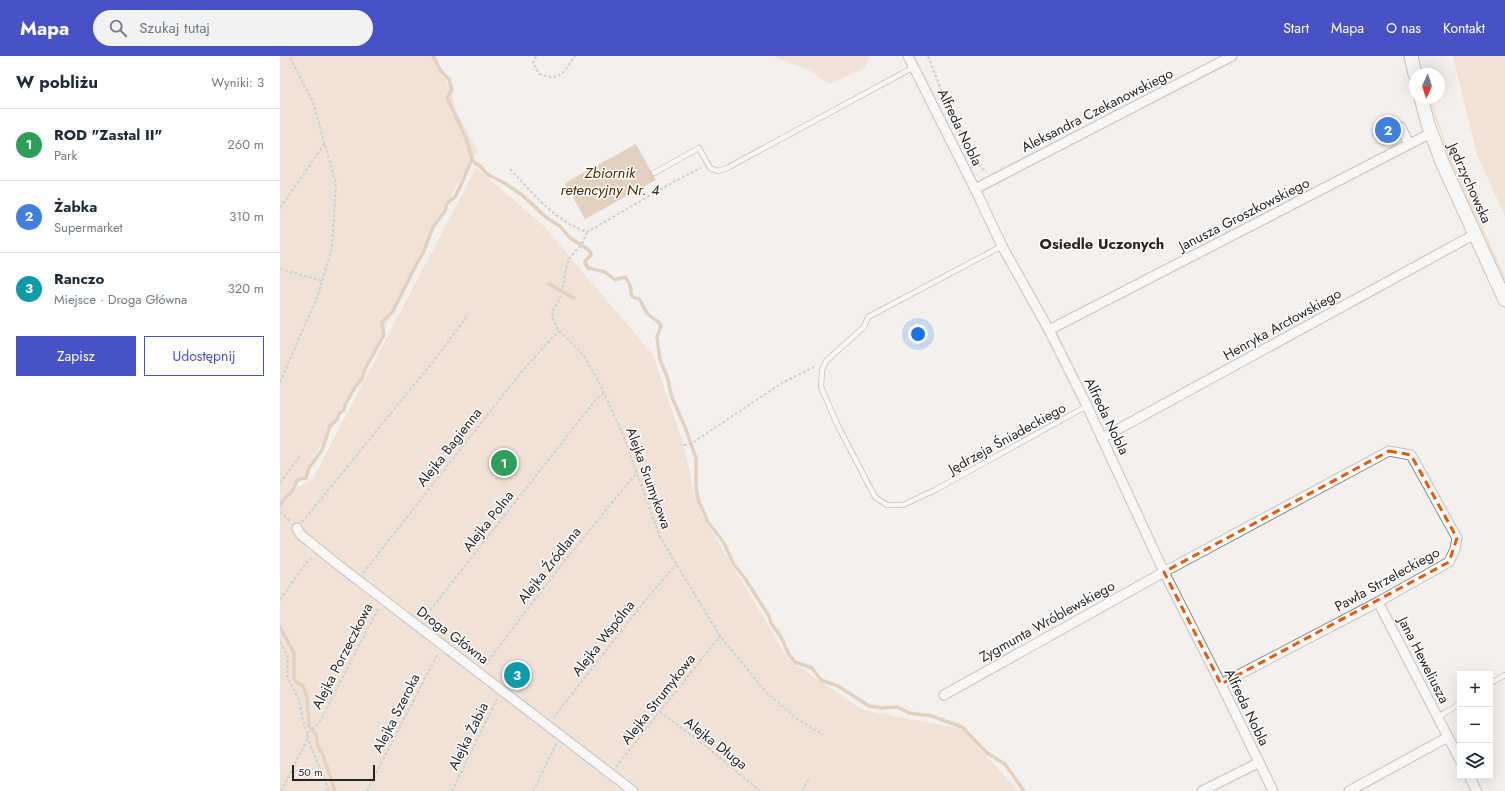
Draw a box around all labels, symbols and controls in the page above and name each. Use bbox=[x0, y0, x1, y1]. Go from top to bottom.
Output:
search box bbox=[93, 10, 373, 46]
text: Mapa bbox=[20, 15, 69, 42]
icon: search bbox=[107, 17, 129, 39]
text: Szukaj tutaj bbox=[139, 17, 210, 39]
text: Start bbox=[1283, 18, 1309, 38]
text: Mapa bbox=[1331, 18, 1364, 38]
text: O nas bbox=[1386, 18, 1421, 38]
text: Kontakt bbox=[1443, 18, 1485, 38]
street label: Aleksandra Czekanowskiego bbox=[1018, 63, 1177, 157]
north arrow bbox=[1409, 68, 1445, 104]
text: W pobliżu bbox=[16, 70, 98, 94]
text: Wyniki: 3 bbox=[211, 73, 264, 92]
street label: Alfreda Nobla bbox=[933, 85, 987, 169]
pin: 2 bbox=[1375, 115, 1401, 145]
text: ROD "Zastal II" bbox=[54, 124, 162, 146]
text: 1 bbox=[26, 135, 32, 154]
text: 260 m bbox=[227, 135, 264, 154]
street label: Jędrzychowska bbox=[1443, 138, 1497, 226]
text: Park bbox=[54, 146, 77, 165]
water label: Zbiornik retencyjny Nr. 4 bbox=[560, 162, 660, 201]
street label: Janusza Groszkowskiego bbox=[1173, 172, 1313, 257]
text: Żabka bbox=[54, 196, 97, 218]
text: 2 bbox=[25, 207, 33, 226]
text: 310 m bbox=[229, 207, 264, 226]
text: Supermarket bbox=[54, 218, 123, 237]
district label: Osiedle Uczonych bbox=[1040, 233, 1164, 255]
text: Ranczo bbox=[54, 268, 104, 290]
text: 3 bbox=[25, 279, 33, 298]
text: 320 m bbox=[228, 279, 264, 298]
street label: Henryka Arctowskiego bbox=[1219, 283, 1345, 365]
text: Miejsce · Droga Główna bbox=[54, 290, 187, 309]
your location bbox=[908, 324, 928, 344]
button: Zapisz bbox=[16, 336, 136, 376]
button: Udostępnij bbox=[144, 336, 264, 376]
street label: Alfreda Nobla bbox=[1080, 374, 1134, 458]
street label: Jędrzeja Śniadeckiego bbox=[943, 397, 1070, 480]
street label: Alejka Bagienna bbox=[412, 403, 486, 491]
street label: Alejka Srumykowa bbox=[621, 424, 677, 532]
pin: 1 bbox=[491, 448, 517, 478]
street label: Alejka Polna bbox=[458, 486, 518, 556]
street label: Alejka Źródlana bbox=[513, 523, 585, 607]
street label: Pawła Strzeleckiego bbox=[1331, 542, 1443, 616]
street label: Zygmunta Wróblewskiego bbox=[976, 575, 1119, 667]
street label: Alejka Wspólna bbox=[567, 596, 639, 680]
street label: Alejka Porzeczkowa bbox=[307, 600, 377, 712]
street label: Droga Główna bbox=[413, 601, 493, 669]
street label: Jana Heweliusza bbox=[1393, 611, 1454, 707]
street label: Alejka Strumykowa bbox=[616, 649, 700, 749]
pin: 3 bbox=[504, 660, 530, 690]
street label: Alfreda Nobla bbox=[1220, 665, 1274, 749]
street label: Alejka Szeroka bbox=[367, 670, 425, 756]
map controls bbox=[1457, 671, 1493, 779]
button: + bbox=[1457, 671, 1493, 707]
street label: Alejka Żabia bbox=[443, 699, 493, 773]
button: − bbox=[1457, 707, 1493, 743]
street label: Alejka Długa bbox=[680, 712, 752, 774]
button: layers bbox=[1457, 743, 1493, 779]
scale bar bbox=[292, 763, 375, 782]
text: 50 m bbox=[298, 764, 323, 780]

